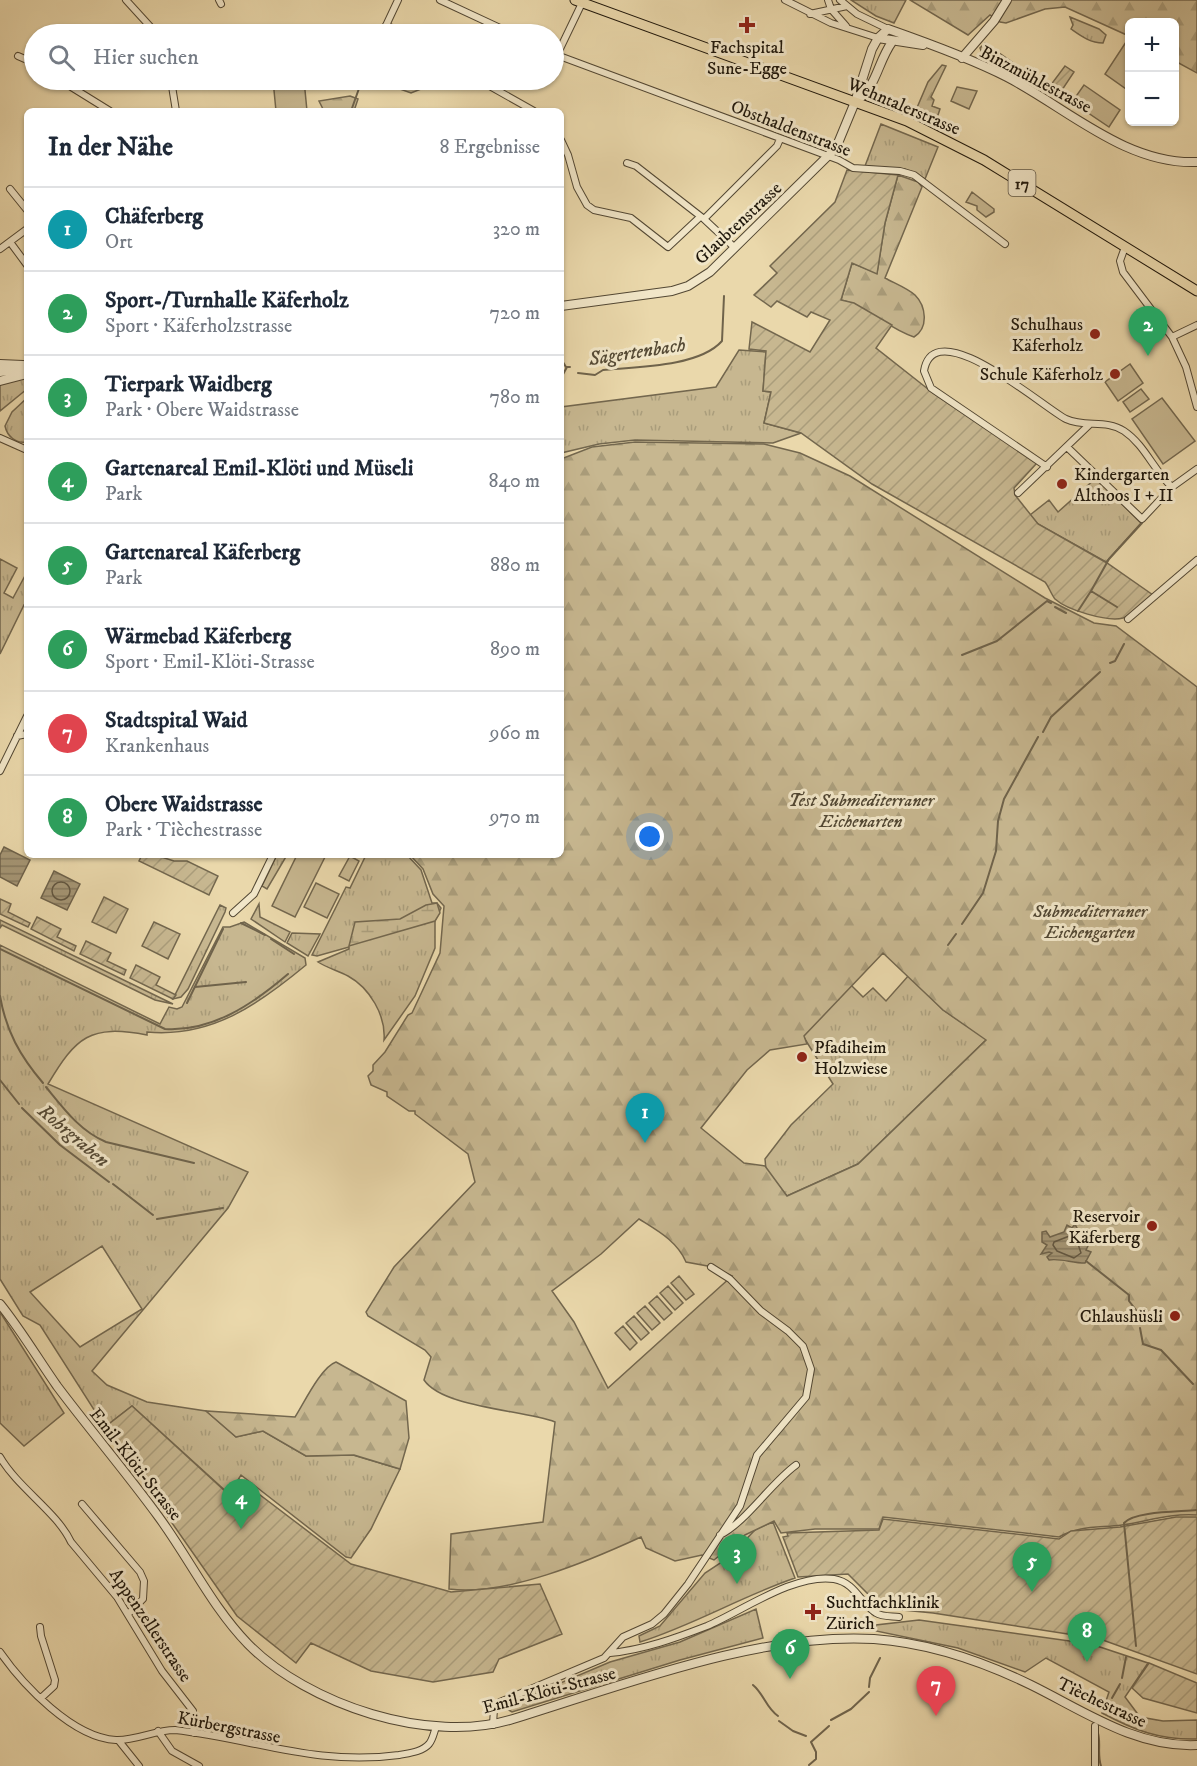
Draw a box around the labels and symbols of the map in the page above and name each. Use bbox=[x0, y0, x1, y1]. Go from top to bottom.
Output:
marker: Fachspital Sune-Egge bbox=[738, 16, 756, 34]
place label: Fachspital Sune-Egge bbox=[707, 37, 787, 80]
street label: Binzmühlestrasse bbox=[976, 41, 1095, 118]
street label: Wehntalerstrasse bbox=[843, 73, 963, 141]
street label: Obsthaldenstrasse bbox=[727, 96, 854, 162]
road number: 17 bbox=[1008, 170, 1036, 196]
street label: Glaubtenstrasse bbox=[691, 178, 787, 270]
pin: 2 bbox=[1128, 306, 1168, 356]
place label: Schulhaus Käferholz bbox=[1011, 314, 1083, 357]
marker: Schulhaus Käferholz bbox=[1088, 327, 1102, 341]
water label: Sägertenbach bbox=[586, 332, 687, 373]
place label: Schule Käferholz bbox=[980, 364, 1103, 386]
marker: Schule Käferholz bbox=[1108, 367, 1122, 381]
place label: Kindergarten Althoos I + II bbox=[1074, 464, 1174, 507]
marker: Kindergarten Althoos I + II bbox=[1055, 477, 1069, 491]
park label: Test Submediterraner Eichenarten bbox=[788, 790, 935, 833]
your location bbox=[635, 822, 664, 851]
park label: Submediterraner Eichengarten bbox=[1032, 901, 1149, 944]
place label: Pfadiheim Holzwiese bbox=[814, 1037, 888, 1080]
marker: Pfadiheim Holzwiese bbox=[795, 1050, 809, 1064]
pin: 1 bbox=[626, 1094, 664, 1143]
water label: Rohrgraben bbox=[31, 1098, 114, 1173]
place label: Reservoir Käferberg bbox=[1069, 1206, 1140, 1249]
marker: Reservoir Käferberg bbox=[1145, 1219, 1159, 1233]
place label: Chlaushüsli bbox=[1080, 1306, 1163, 1328]
marker: Chlaushüsli bbox=[1168, 1309, 1182, 1323]
street label: Emil-Klöti-Strasse bbox=[84, 1404, 186, 1525]
pin: 4 bbox=[222, 1480, 260, 1529]
pin: 3 bbox=[718, 1534, 756, 1584]
pin: 5 bbox=[1012, 1542, 1052, 1592]
street label: Appenzellerstrasse bbox=[104, 1565, 196, 1686]
place label: Suchtfachklinik Zürich bbox=[826, 1592, 940, 1635]
marker: Suchtfachklinik Zürich bbox=[804, 1603, 822, 1621]
pin: 8 bbox=[1068, 1612, 1106, 1662]
pin: 6 bbox=[770, 1630, 810, 1679]
street label: Emil-Klöti-Strasse bbox=[480, 1663, 618, 1719]
pin: 7 bbox=[916, 1666, 956, 1716]
street label: Tièchestrasse bbox=[1054, 1673, 1150, 1733]
street label: Kürbergstrasse bbox=[175, 1707, 282, 1749]

